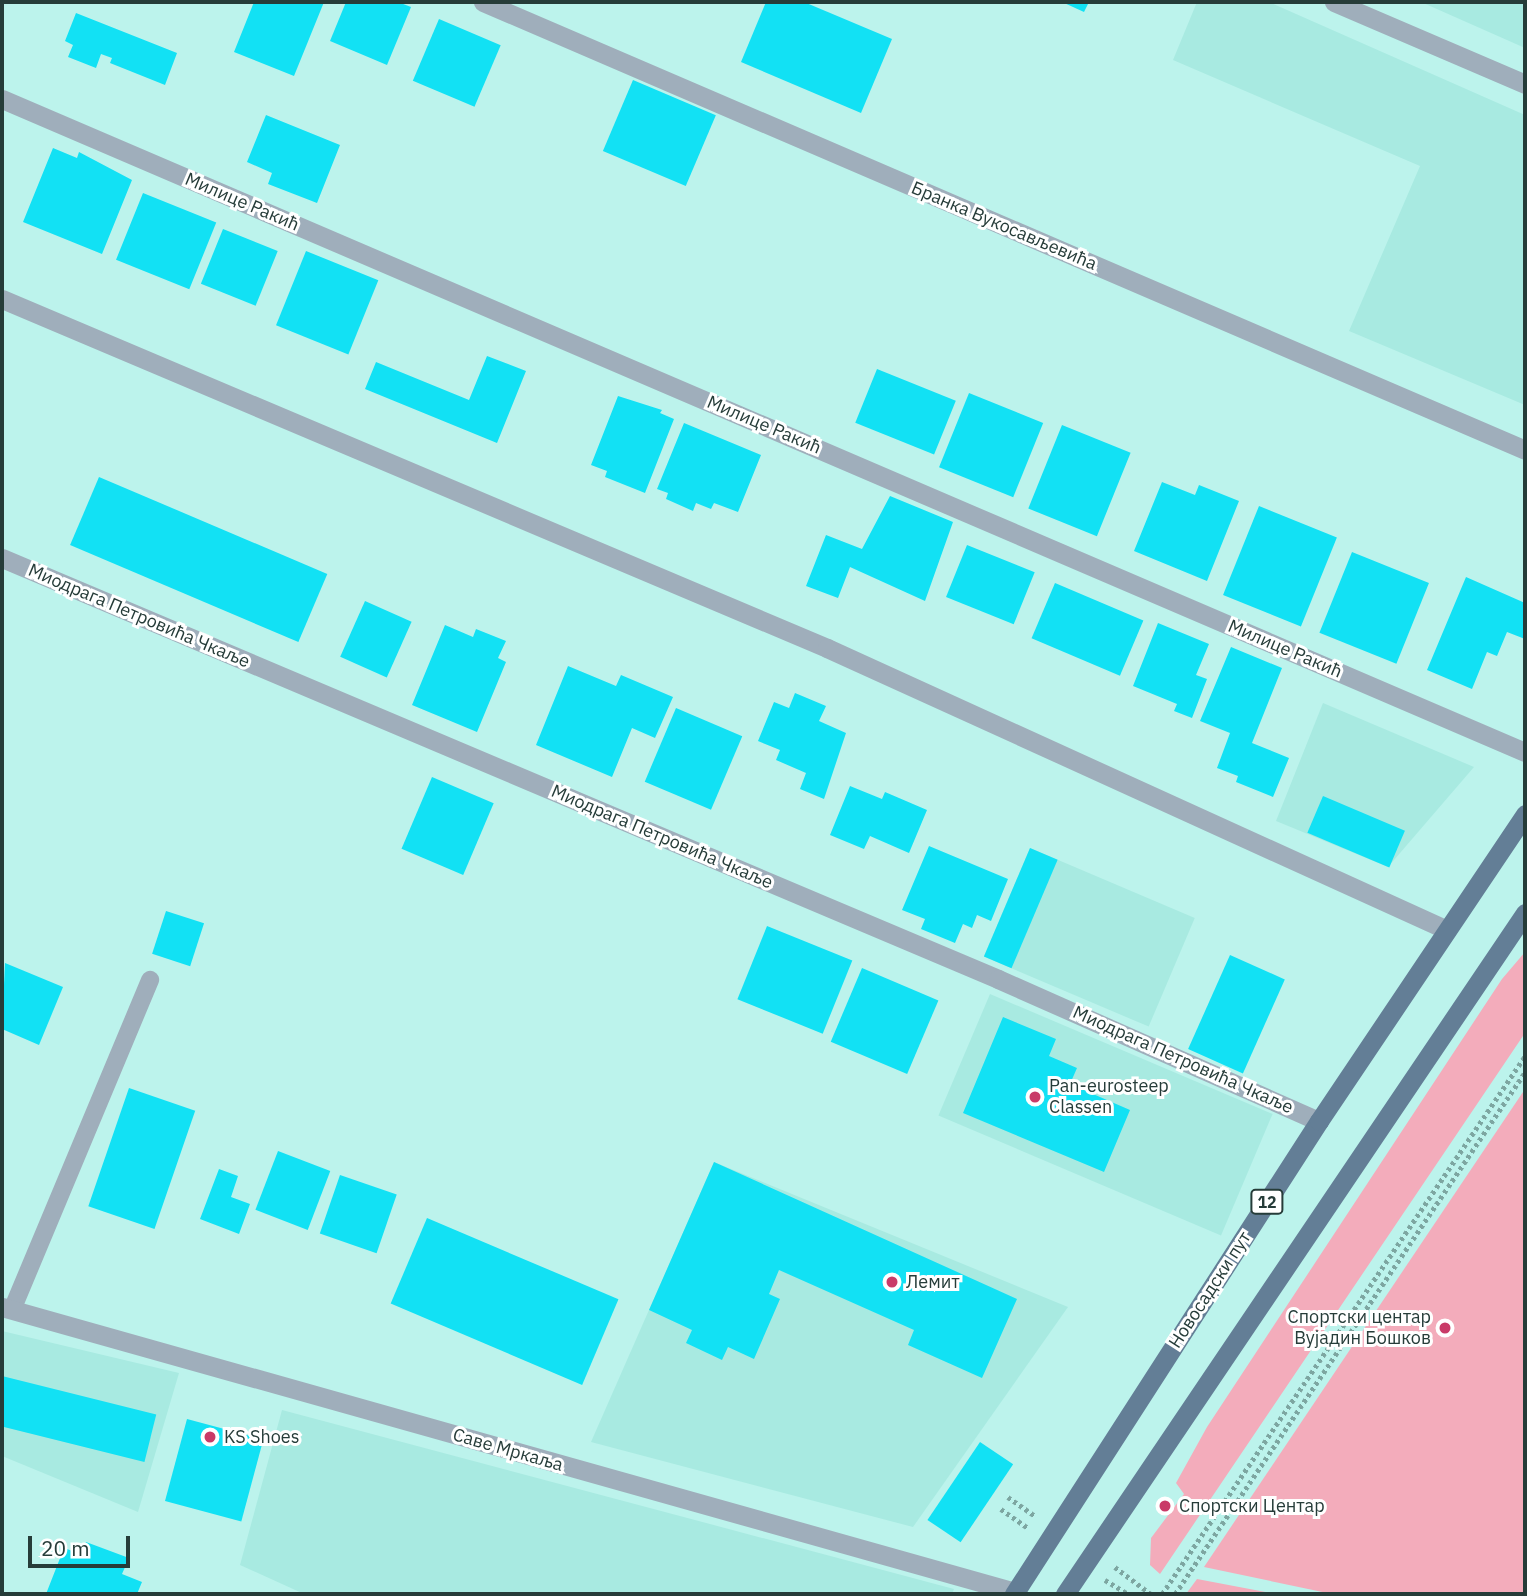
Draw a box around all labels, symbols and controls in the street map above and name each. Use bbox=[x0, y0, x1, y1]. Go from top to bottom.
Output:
street label: Милице Ракић bbox=[182, 168, 302, 236]
street label: Бранка Вукосављевића bbox=[908, 177, 1100, 275]
street label: Милице Ракић bbox=[704, 391, 824, 459]
street label: Миодрага Петровића Чкаље bbox=[25, 559, 253, 673]
street label: Милице Ракић bbox=[1225, 615, 1345, 683]
street label: Миодрага Петровића Чкаље bbox=[548, 780, 776, 894]
street label: Миодрага Петровића Чкаље bbox=[1070, 1002, 1296, 1118]
place label: Pan-eurosteep Classen bbox=[1049, 1076, 1169, 1118]
marker: Pan-eurosteep Classen bbox=[1027, 1089, 1043, 1105]
road number: 12 bbox=[1250, 1190, 1284, 1214]
street label: Новосадски пут bbox=[1164, 1228, 1256, 1352]
place label: Лемит bbox=[906, 1271, 960, 1293]
marker: Лемит bbox=[884, 1274, 900, 1290]
place label: Спортски центар Вујадин Бошков bbox=[1288, 1307, 1431, 1350]
marker: Спортски центар Вујадин Бошков bbox=[1437, 1320, 1453, 1336]
street label: Саве Мркаља bbox=[450, 1424, 566, 1476]
place label: KS Shoes bbox=[224, 1426, 299, 1448]
marker: KS Shoes bbox=[202, 1429, 218, 1445]
place label: Спортски Центар bbox=[1179, 1495, 1325, 1517]
marker: Спортски Центар bbox=[1157, 1498, 1173, 1514]
scale bar bbox=[32, 1522, 133, 1566]
text: 20 m bbox=[41, 1534, 90, 1562]

